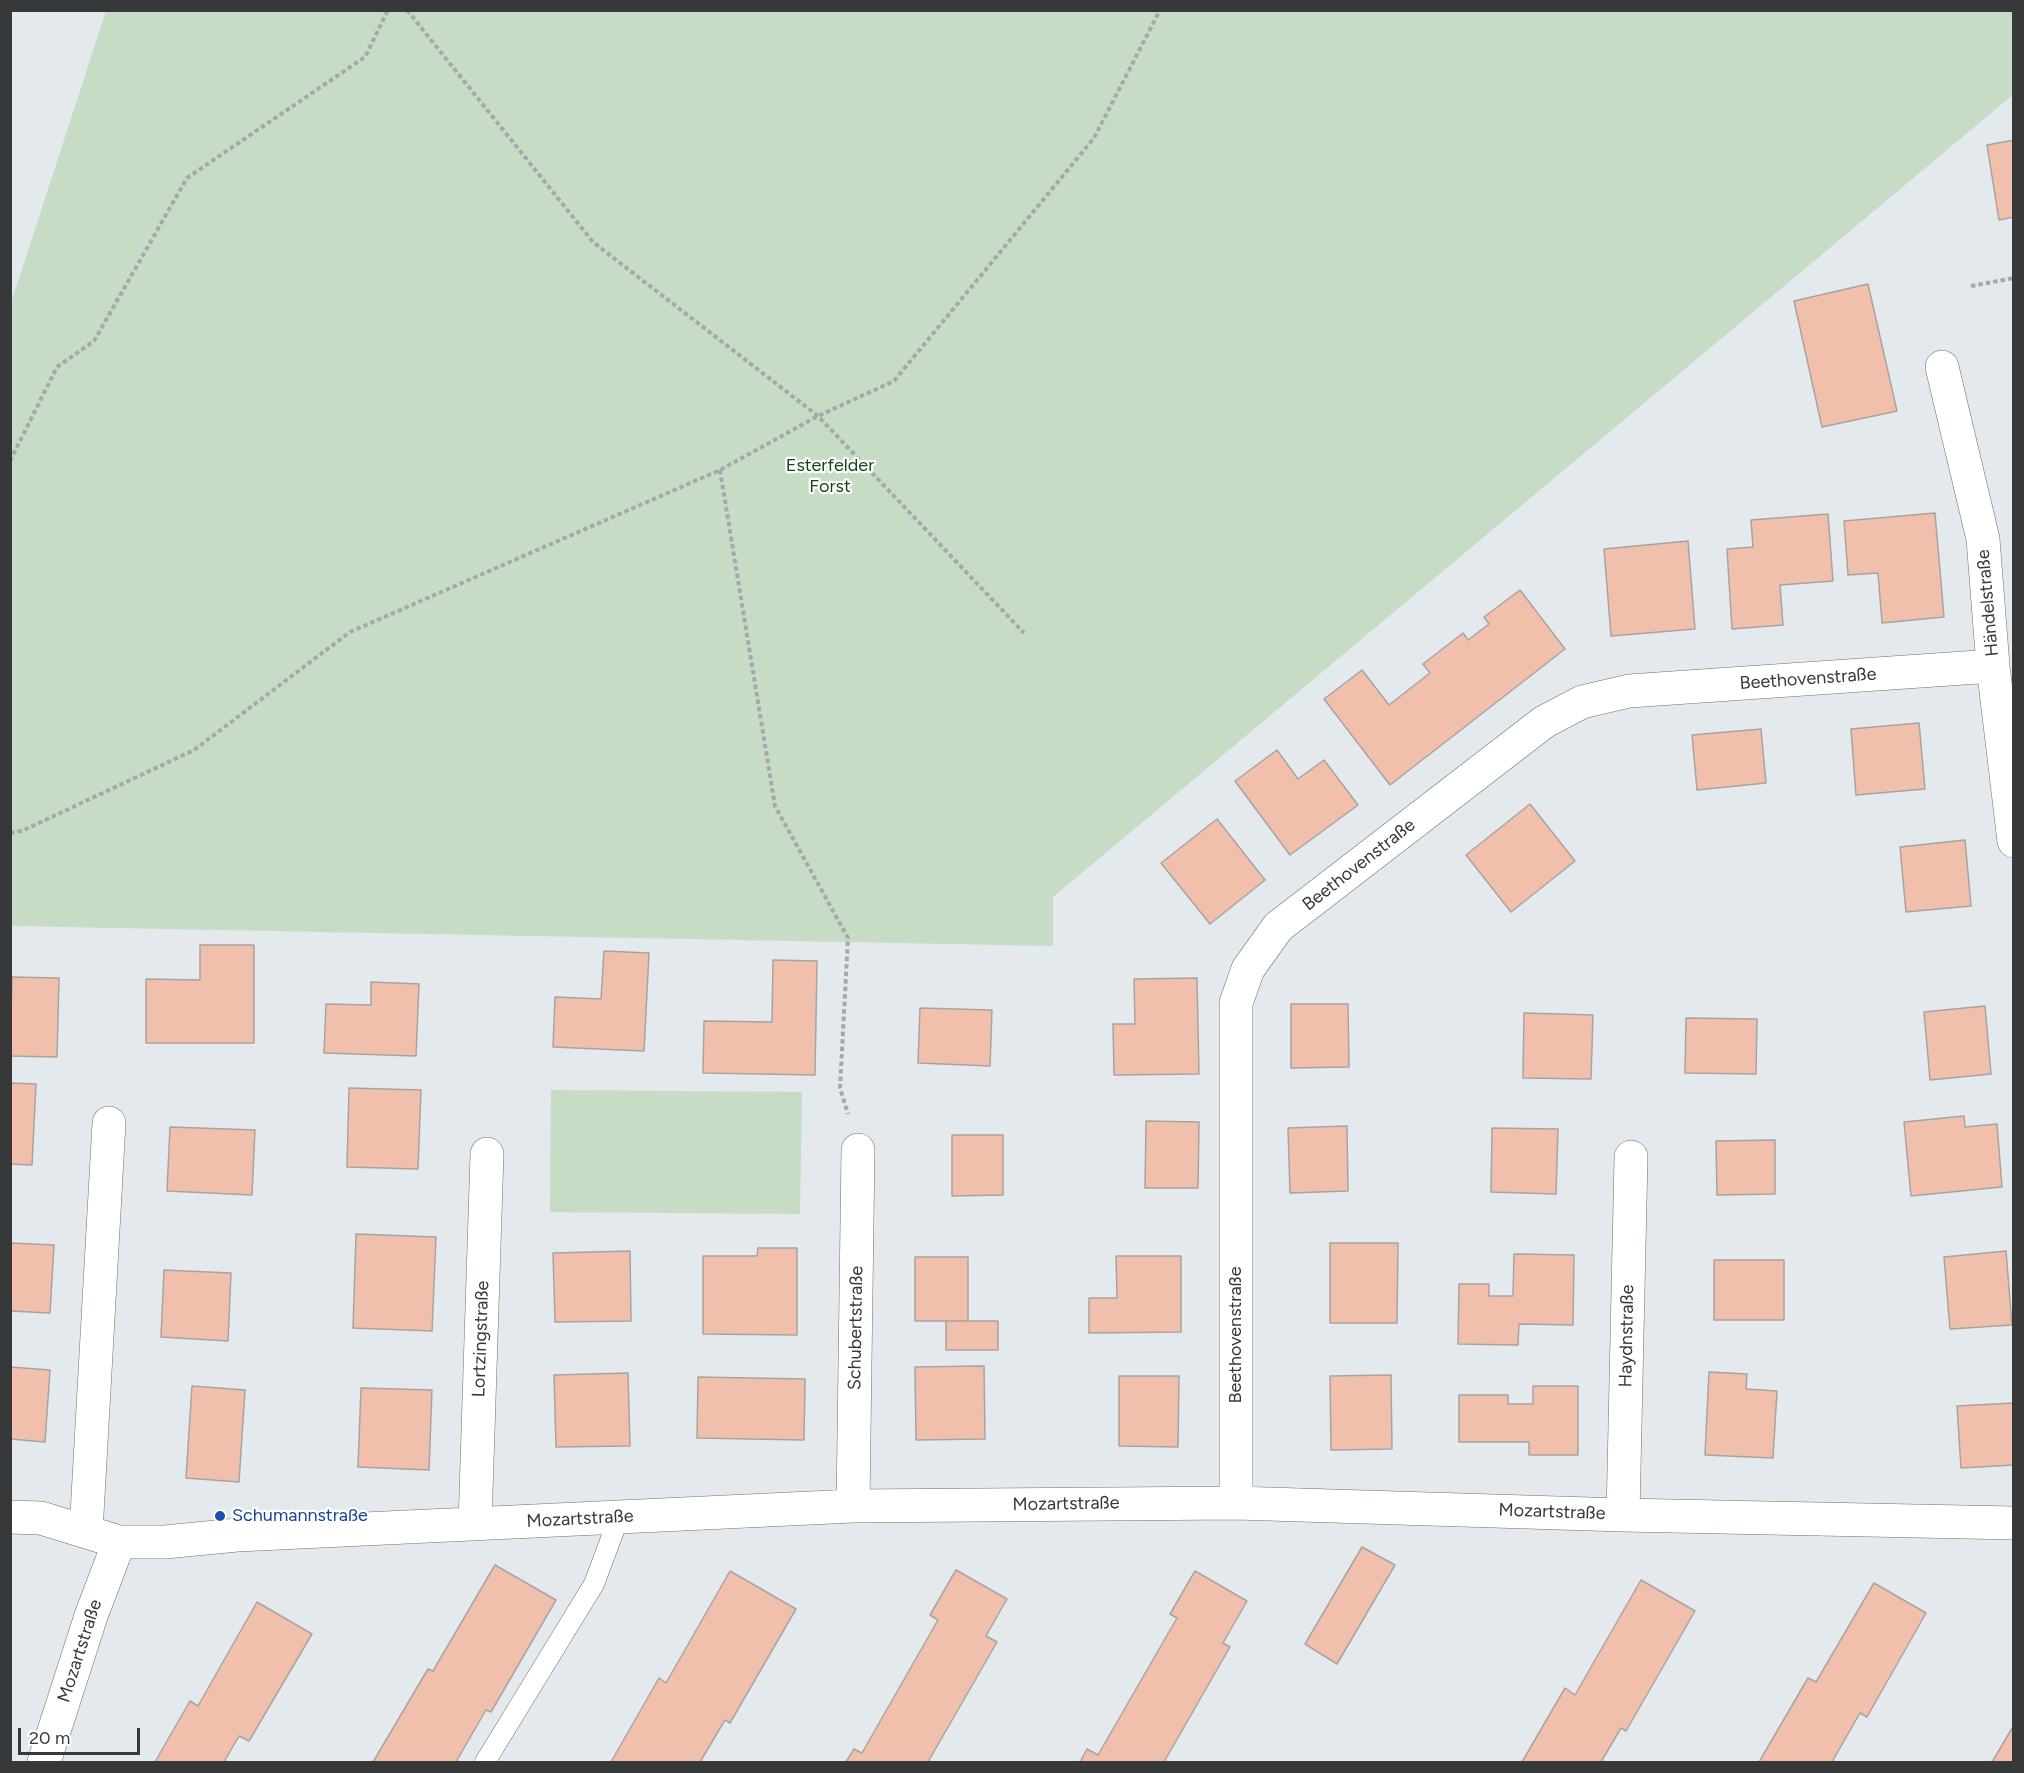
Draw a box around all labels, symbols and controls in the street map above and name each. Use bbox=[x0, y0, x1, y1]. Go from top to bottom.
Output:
park label: Esterfelder Forst bbox=[786, 455, 874, 498]
street label: Händelstraße bbox=[1973, 549, 2003, 657]
street label: Beethovenstraße bbox=[1739, 663, 1877, 695]
street label: Beethovenstraße bbox=[1298, 814, 1420, 916]
street label: Schubertstraße bbox=[844, 1266, 868, 1390]
street label: Beethovenstraße bbox=[1225, 1266, 1247, 1404]
street label: Lortzingstraße bbox=[468, 1280, 494, 1398]
street label: Haydnstraße bbox=[1615, 1284, 1639, 1388]
street label: Mozartstraße bbox=[1012, 1492, 1120, 1516]
street label: Mozartstraße bbox=[1498, 1499, 1606, 1525]
place label: Schumannstraße bbox=[232, 1505, 368, 1527]
street label: Mozartstraße bbox=[526, 1505, 634, 1533]
marker: Schumannstraße bbox=[213, 1509, 227, 1523]
street label: Mozartstraße bbox=[53, 1597, 107, 1705]
scale bar bbox=[21, 1716, 142, 1754]
text: 20 m bbox=[29, 1727, 70, 1749]

